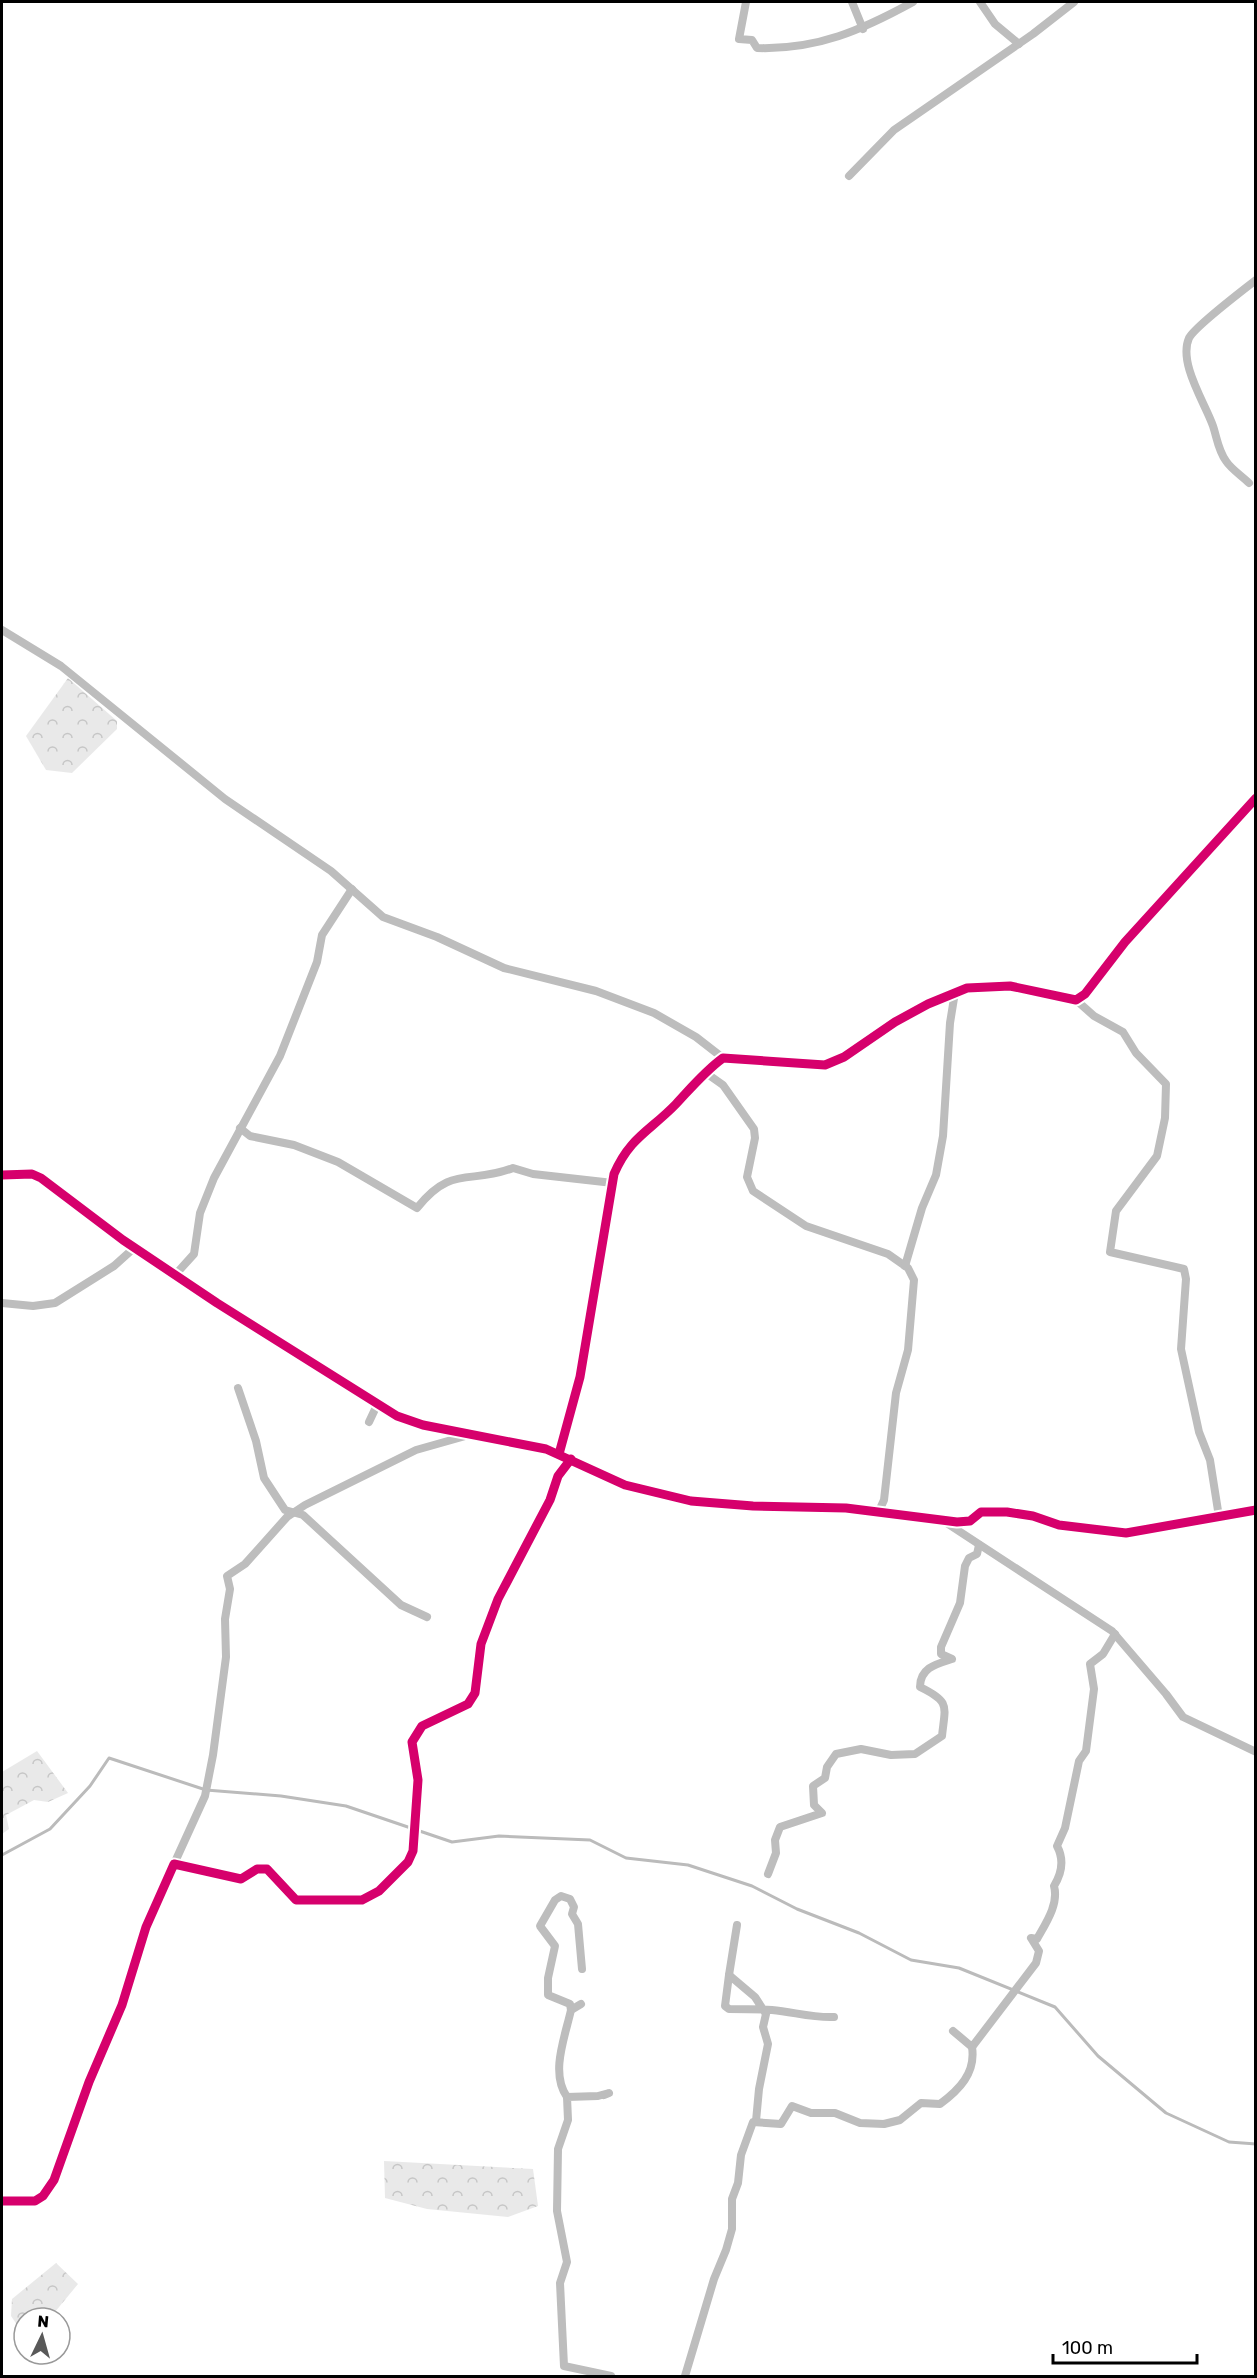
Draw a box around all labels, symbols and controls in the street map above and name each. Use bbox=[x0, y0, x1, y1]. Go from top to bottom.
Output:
north arrow bbox=[12, 2306, 72, 2366]
text: N bbox=[37, 2312, 50, 2332]
scale bar bbox=[1053, 2327, 1197, 2365]
text: 100 m bbox=[1062, 2337, 1113, 2359]

